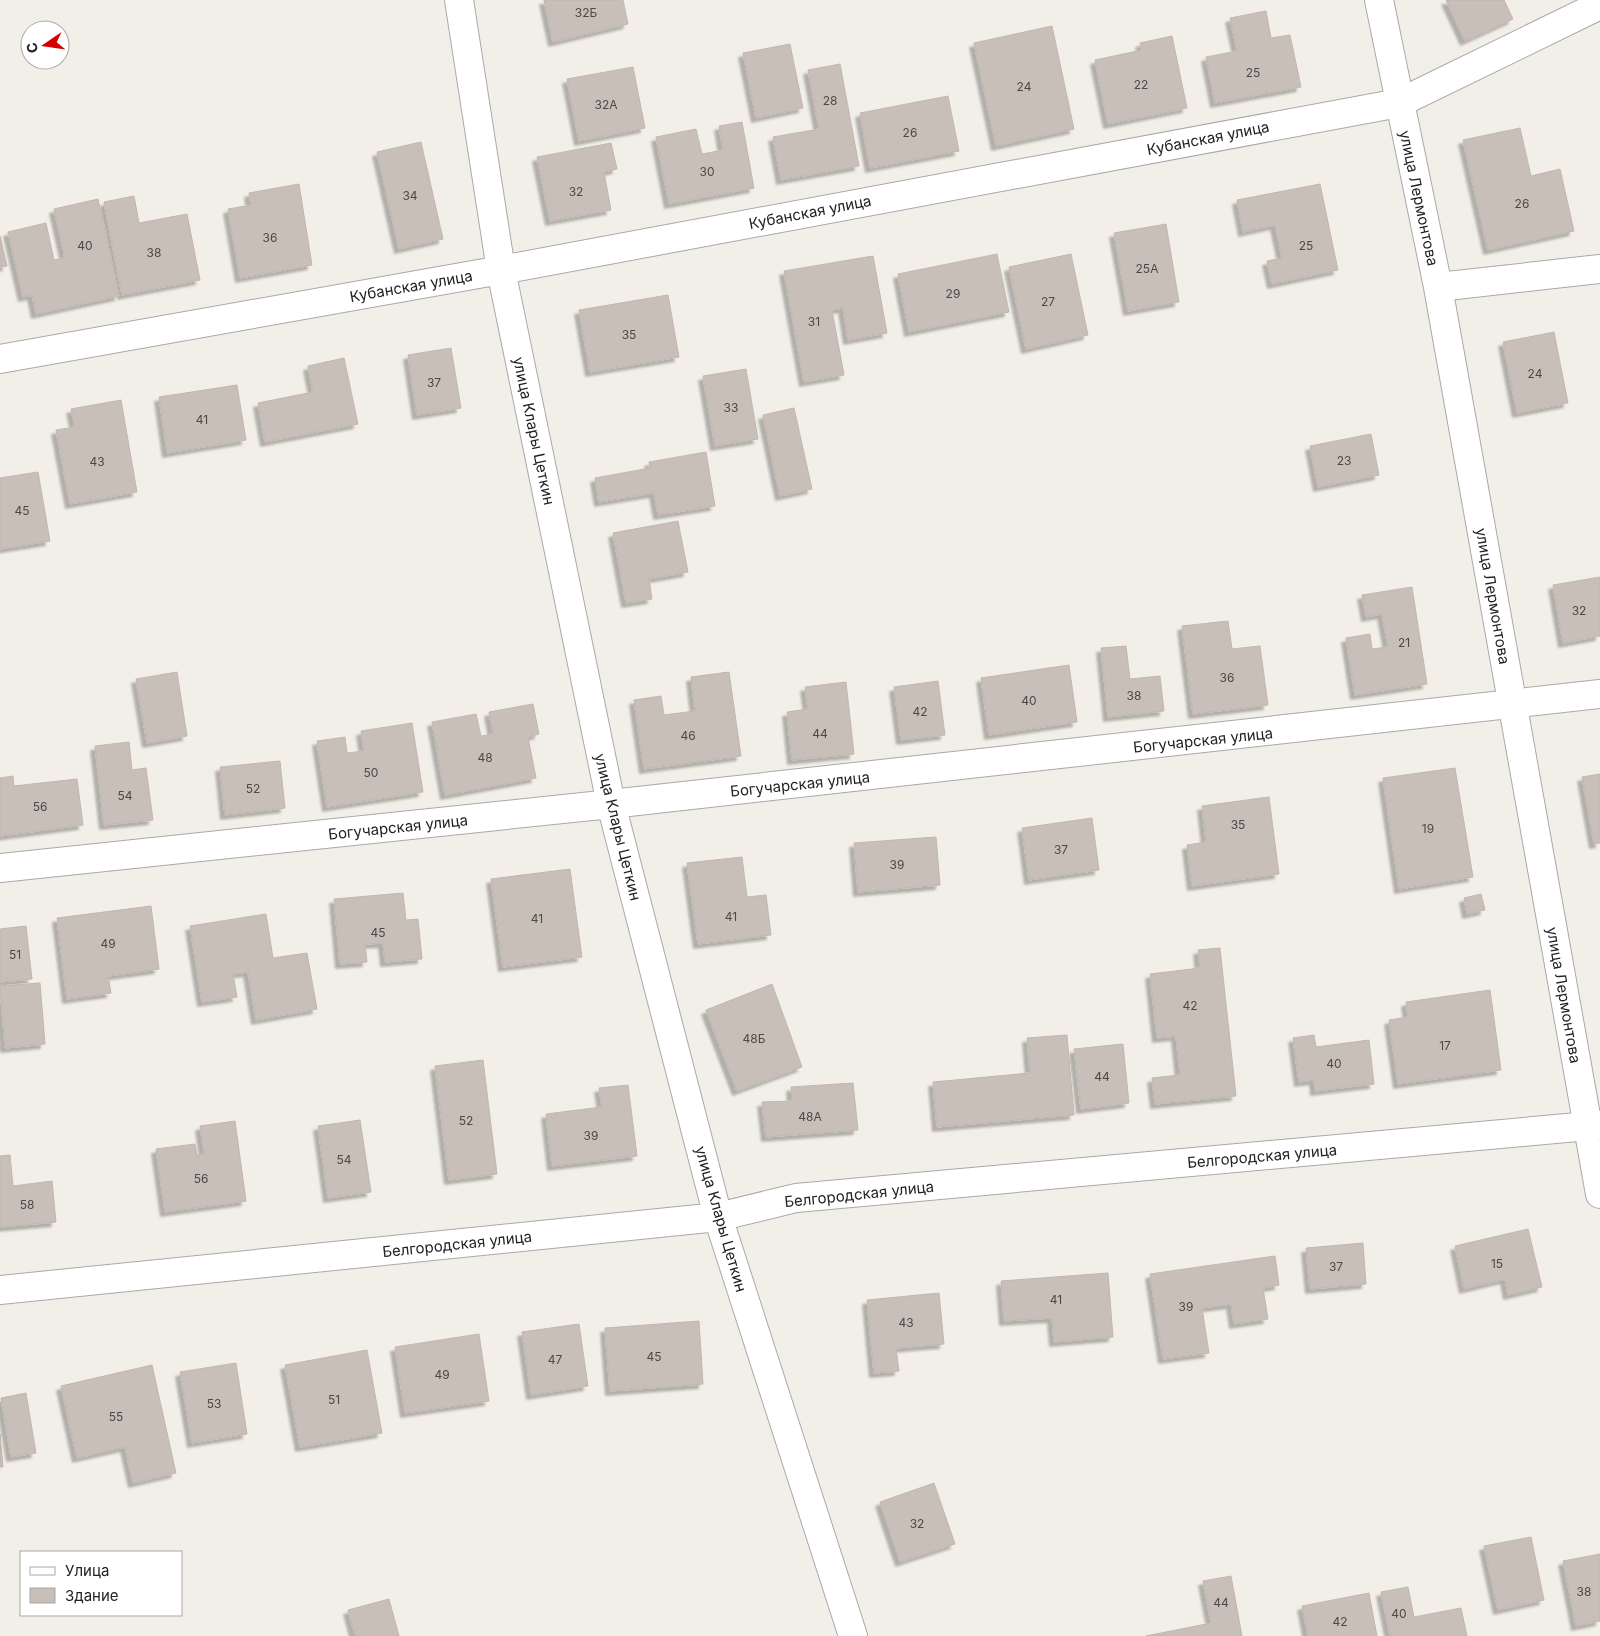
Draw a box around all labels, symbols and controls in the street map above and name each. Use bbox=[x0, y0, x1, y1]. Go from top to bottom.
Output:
house number: 32Б bbox=[575, 5, 597, 20]
north arrow bbox=[20, 20, 70, 70]
text: С bbox=[22, 41, 41, 55]
house number: 25 bbox=[1246, 65, 1260, 80]
house number: 22 bbox=[1134, 77, 1148, 92]
house number: 24 bbox=[1017, 79, 1032, 94]
house number: 28 bbox=[823, 93, 837, 108]
house number: 32А bbox=[594, 97, 618, 112]
street label: Кубанская улица bbox=[1145, 117, 1271, 159]
house number: 26 bbox=[903, 125, 917, 140]
street label: улица Лермонтова bbox=[1395, 129, 1443, 267]
house number: 30 bbox=[700, 164, 714, 179]
house number: 32 bbox=[569, 184, 583, 199]
house number: 34 bbox=[402, 188, 418, 203]
street label: Кубанская улица bbox=[747, 191, 873, 233]
house number: 26 bbox=[1515, 196, 1529, 211]
house number: 36 bbox=[263, 230, 277, 245]
house number: 40 bbox=[77, 238, 93, 253]
house number: 25 bbox=[1299, 238, 1313, 253]
house number: 38 bbox=[147, 245, 161, 260]
house number: 25А bbox=[1136, 261, 1158, 276]
street label: Кубанская улица bbox=[348, 266, 474, 306]
house number: 29 bbox=[946, 286, 960, 301]
house number: 27 bbox=[1041, 294, 1055, 309]
house number: 31 bbox=[808, 314, 820, 329]
house number: 35 bbox=[622, 327, 636, 342]
street label: улица Клары Цеткин bbox=[509, 355, 559, 507]
house number: 24 bbox=[1528, 366, 1543, 381]
house number: 37 bbox=[427, 375, 441, 390]
house number: 33 bbox=[724, 400, 738, 415]
house number: 41 bbox=[196, 412, 208, 427]
house number: 23 bbox=[1337, 453, 1351, 468]
house number: 43 bbox=[89, 454, 105, 469]
house number: 45 bbox=[14, 503, 30, 518]
street label: улица Лермонтова bbox=[1472, 526, 1514, 666]
house number: 32 bbox=[1572, 603, 1586, 618]
house number: 21 bbox=[1398, 635, 1410, 650]
house number: 36 bbox=[1220, 670, 1234, 685]
house number: 38 bbox=[1127, 688, 1141, 703]
house number: 40 bbox=[1021, 693, 1037, 708]
house number: 42 bbox=[912, 704, 928, 719]
street label: Богучарская улица bbox=[1132, 723, 1274, 757]
house number: 44 bbox=[812, 726, 828, 741]
house number: 46 bbox=[680, 728, 696, 743]
house number: 48 bbox=[477, 750, 493, 765]
street label: улица Клары Цеткин bbox=[591, 751, 645, 903]
house number: 50 bbox=[364, 765, 378, 780]
street label: Богучарская улица bbox=[729, 767, 871, 801]
house number: 52 bbox=[246, 781, 260, 796]
house number: 54 bbox=[117, 788, 133, 803]
house number: 56 bbox=[33, 799, 47, 814]
street label: Богучарская улица bbox=[327, 810, 469, 844]
house number: 35 bbox=[1231, 817, 1245, 832]
house number: 19 bbox=[1422, 821, 1434, 836]
house number: 37 bbox=[1054, 842, 1068, 857]
house number: 39 bbox=[890, 857, 904, 872]
house number: 41 bbox=[725, 909, 737, 924]
house number: 41 bbox=[531, 911, 543, 926]
house number: 45 bbox=[370, 925, 386, 940]
street label: улица Лермонтова bbox=[1543, 925, 1585, 1065]
house number: 49 bbox=[100, 936, 116, 951]
house number: 51 bbox=[9, 947, 21, 962]
house number: 42 bbox=[1182, 998, 1198, 1013]
house number: 48Б bbox=[743, 1031, 766, 1046]
house number: 17 bbox=[1439, 1038, 1451, 1053]
house number: 40 bbox=[1326, 1056, 1342, 1071]
house number: 44 bbox=[1094, 1069, 1110, 1084]
house number: 48А bbox=[798, 1109, 822, 1124]
house number: 52 bbox=[459, 1113, 473, 1128]
house number: 39 bbox=[584, 1128, 598, 1143]
street label: Белгородская улица bbox=[1186, 1140, 1338, 1172]
street label: улица Клары Цеткин bbox=[691, 1144, 751, 1294]
house number: 54 bbox=[336, 1152, 352, 1167]
house number: 56 bbox=[194, 1171, 208, 1186]
street label: Белгородская улица bbox=[783, 1177, 935, 1211]
house number: 58 bbox=[20, 1197, 34, 1212]
street label: Белгородская улица bbox=[381, 1227, 533, 1261]
house number: 15 bbox=[1491, 1256, 1503, 1271]
house number: 37 bbox=[1329, 1259, 1343, 1274]
house number: 41 bbox=[1050, 1292, 1062, 1307]
house number: 39 bbox=[1179, 1299, 1193, 1314]
house number: 43 bbox=[898, 1315, 914, 1330]
house number: 45 bbox=[646, 1349, 662, 1364]
house number: 47 bbox=[548, 1352, 562, 1367]
house number: 49 bbox=[434, 1367, 450, 1382]
house number: 51 bbox=[328, 1392, 340, 1407]
house number: 53 bbox=[207, 1396, 221, 1411]
house number: 55 bbox=[109, 1409, 123, 1424]
house number: 32 bbox=[910, 1516, 924, 1531]
legend bbox=[20, 1551, 182, 1616]
text: Улица bbox=[65, 1561, 109, 1580]
house number: 38 bbox=[1577, 1584, 1591, 1599]
text: Здание bbox=[65, 1586, 119, 1605]
house number: 44 bbox=[1213, 1595, 1229, 1610]
house number: 40 bbox=[1391, 1606, 1407, 1621]
house number: 42 bbox=[1332, 1614, 1348, 1629]

